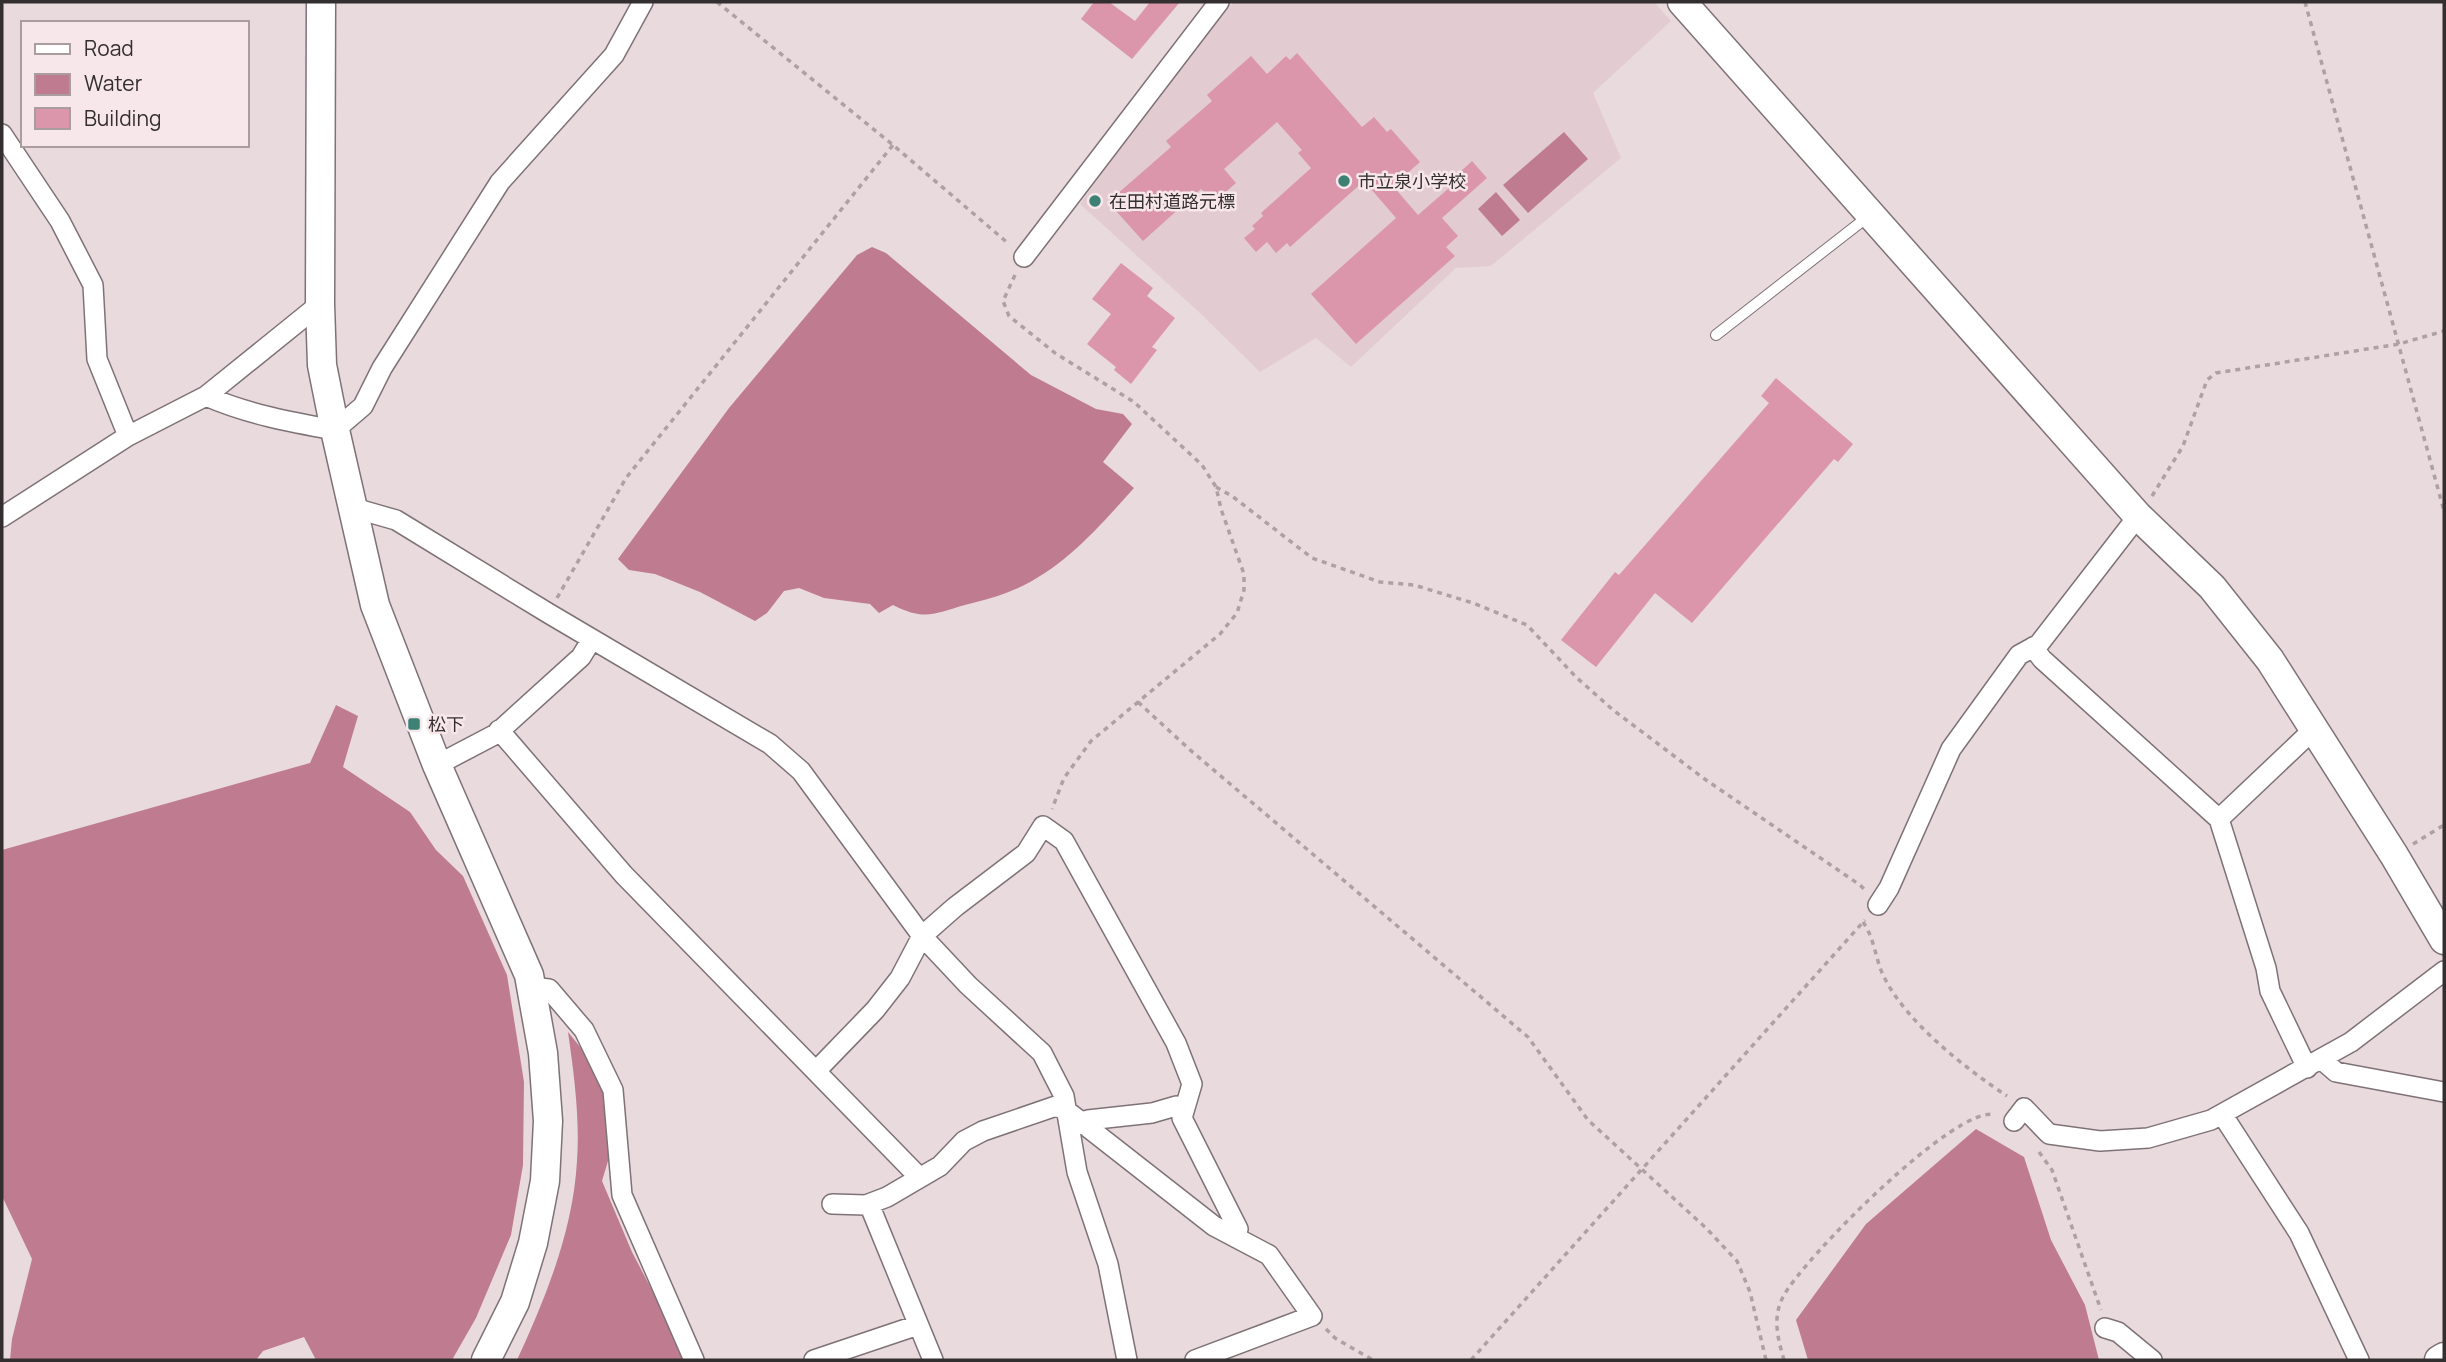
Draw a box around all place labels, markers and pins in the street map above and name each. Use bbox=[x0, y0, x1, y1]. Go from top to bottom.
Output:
place label: 市立泉小学校 bbox=[1358, 169, 1466, 193]
marker: 市立泉小学校 bbox=[1336, 173, 1352, 189]
place label: 在田村道路元標 bbox=[1109, 189, 1235, 213]
marker: 在田村道路元標 bbox=[1087, 193, 1103, 209]
place label: 松下 bbox=[428, 712, 464, 736]
marker: 松下 bbox=[406, 716, 422, 732]

